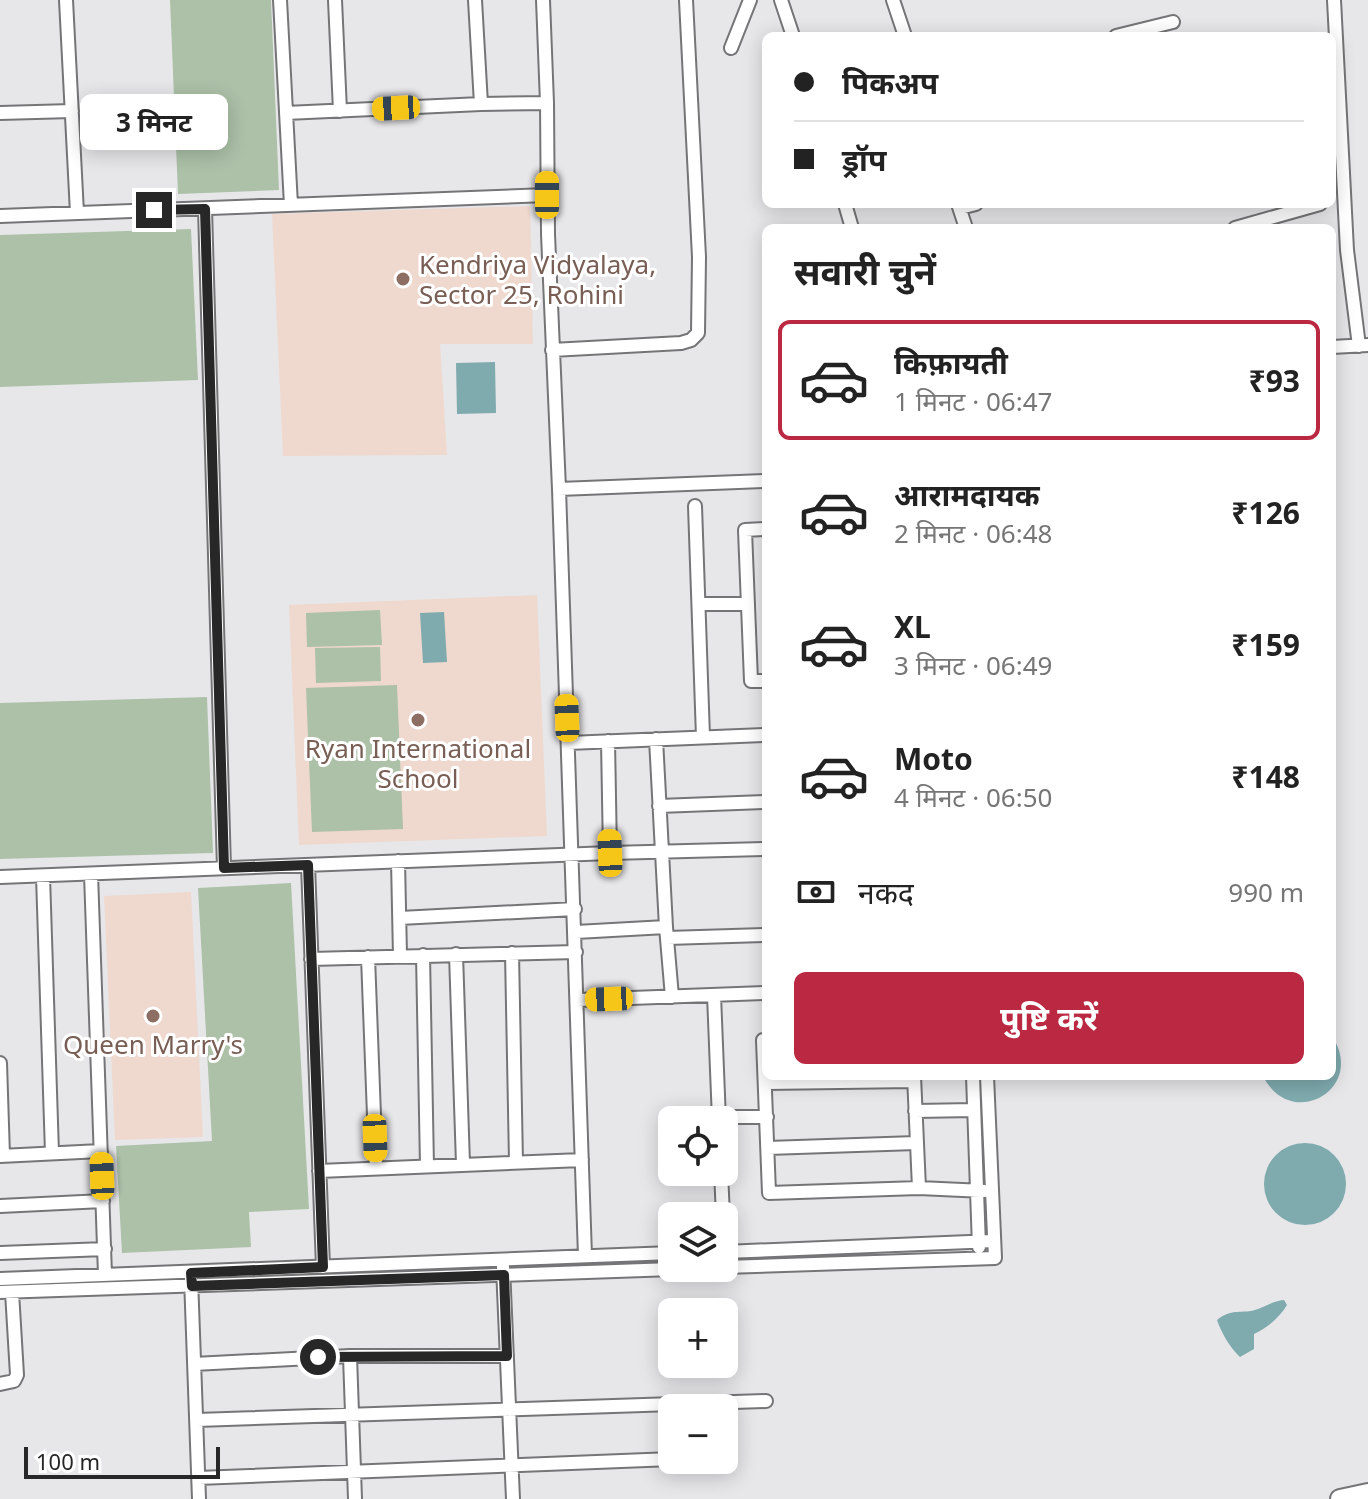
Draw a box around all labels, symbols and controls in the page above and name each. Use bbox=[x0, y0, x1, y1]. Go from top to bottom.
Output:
text: पिकअप bbox=[842, 62, 938, 103]
callout: 3 मिनट bbox=[80, 94, 228, 150]
car bbox=[371, 95, 421, 121]
text: 3 मिनट bbox=[116, 104, 192, 140]
text: ड्रॉप bbox=[842, 139, 886, 180]
car bbox=[535, 171, 559, 219]
route end bbox=[136, 192, 172, 228]
place label: Kendriya Vidyalaya, Sector 25, Rohini bbox=[419, 246, 656, 312]
text: सवारी चुनें bbox=[794, 247, 936, 296]
marker: Kendriya Vidyalaya, Sector 25, Rohini bbox=[394, 270, 412, 288]
text: किफ़ायती bbox=[894, 342, 1008, 383]
icon: car bbox=[798, 344, 870, 416]
text: ₹93 bbox=[1249, 360, 1300, 401]
text: 1 मिनट · 06:47 bbox=[894, 383, 1052, 419]
text: आरामदायक bbox=[894, 474, 1040, 515]
icon: car bbox=[798, 476, 870, 548]
text: ₹126 bbox=[1231, 492, 1300, 533]
text: 2 मिनट · 06:48 bbox=[894, 515, 1052, 551]
text: XL bbox=[894, 606, 931, 647]
icon: car bbox=[798, 608, 870, 680]
text: ₹159 bbox=[1231, 624, 1300, 665]
text: 3 मिनट · 06:49 bbox=[894, 647, 1052, 683]
car bbox=[554, 694, 580, 742]
marker: Ryan International School bbox=[409, 711, 427, 729]
place label: Ryan International School bbox=[305, 730, 531, 796]
text: Moto bbox=[894, 738, 973, 779]
icon: car bbox=[798, 740, 870, 812]
text: ₹148 bbox=[1231, 756, 1300, 797]
text: 4 मिनट · 06:50 bbox=[894, 779, 1052, 815]
car bbox=[597, 829, 623, 877]
icon: cash bbox=[794, 870, 838, 914]
text: नकद bbox=[858, 872, 914, 913]
text: 990 m bbox=[1228, 874, 1304, 910]
button: पुष्टि करें bbox=[794, 972, 1304, 1064]
car bbox=[585, 986, 633, 1012]
marker: Queen Marry's bbox=[144, 1007, 162, 1025]
place label: Queen Marry's bbox=[63, 1026, 243, 1062]
map controls bbox=[658, 1106, 738, 1474]
button: locate bbox=[658, 1106, 738, 1186]
car bbox=[362, 1114, 388, 1162]
car bbox=[89, 1152, 115, 1200]
button: layers bbox=[658, 1202, 738, 1282]
button: + bbox=[658, 1298, 738, 1378]
route start bbox=[300, 1339, 336, 1375]
button: − bbox=[658, 1394, 738, 1474]
scale bar bbox=[24, 1443, 220, 1479]
text: 100 m bbox=[36, 1446, 100, 1476]

